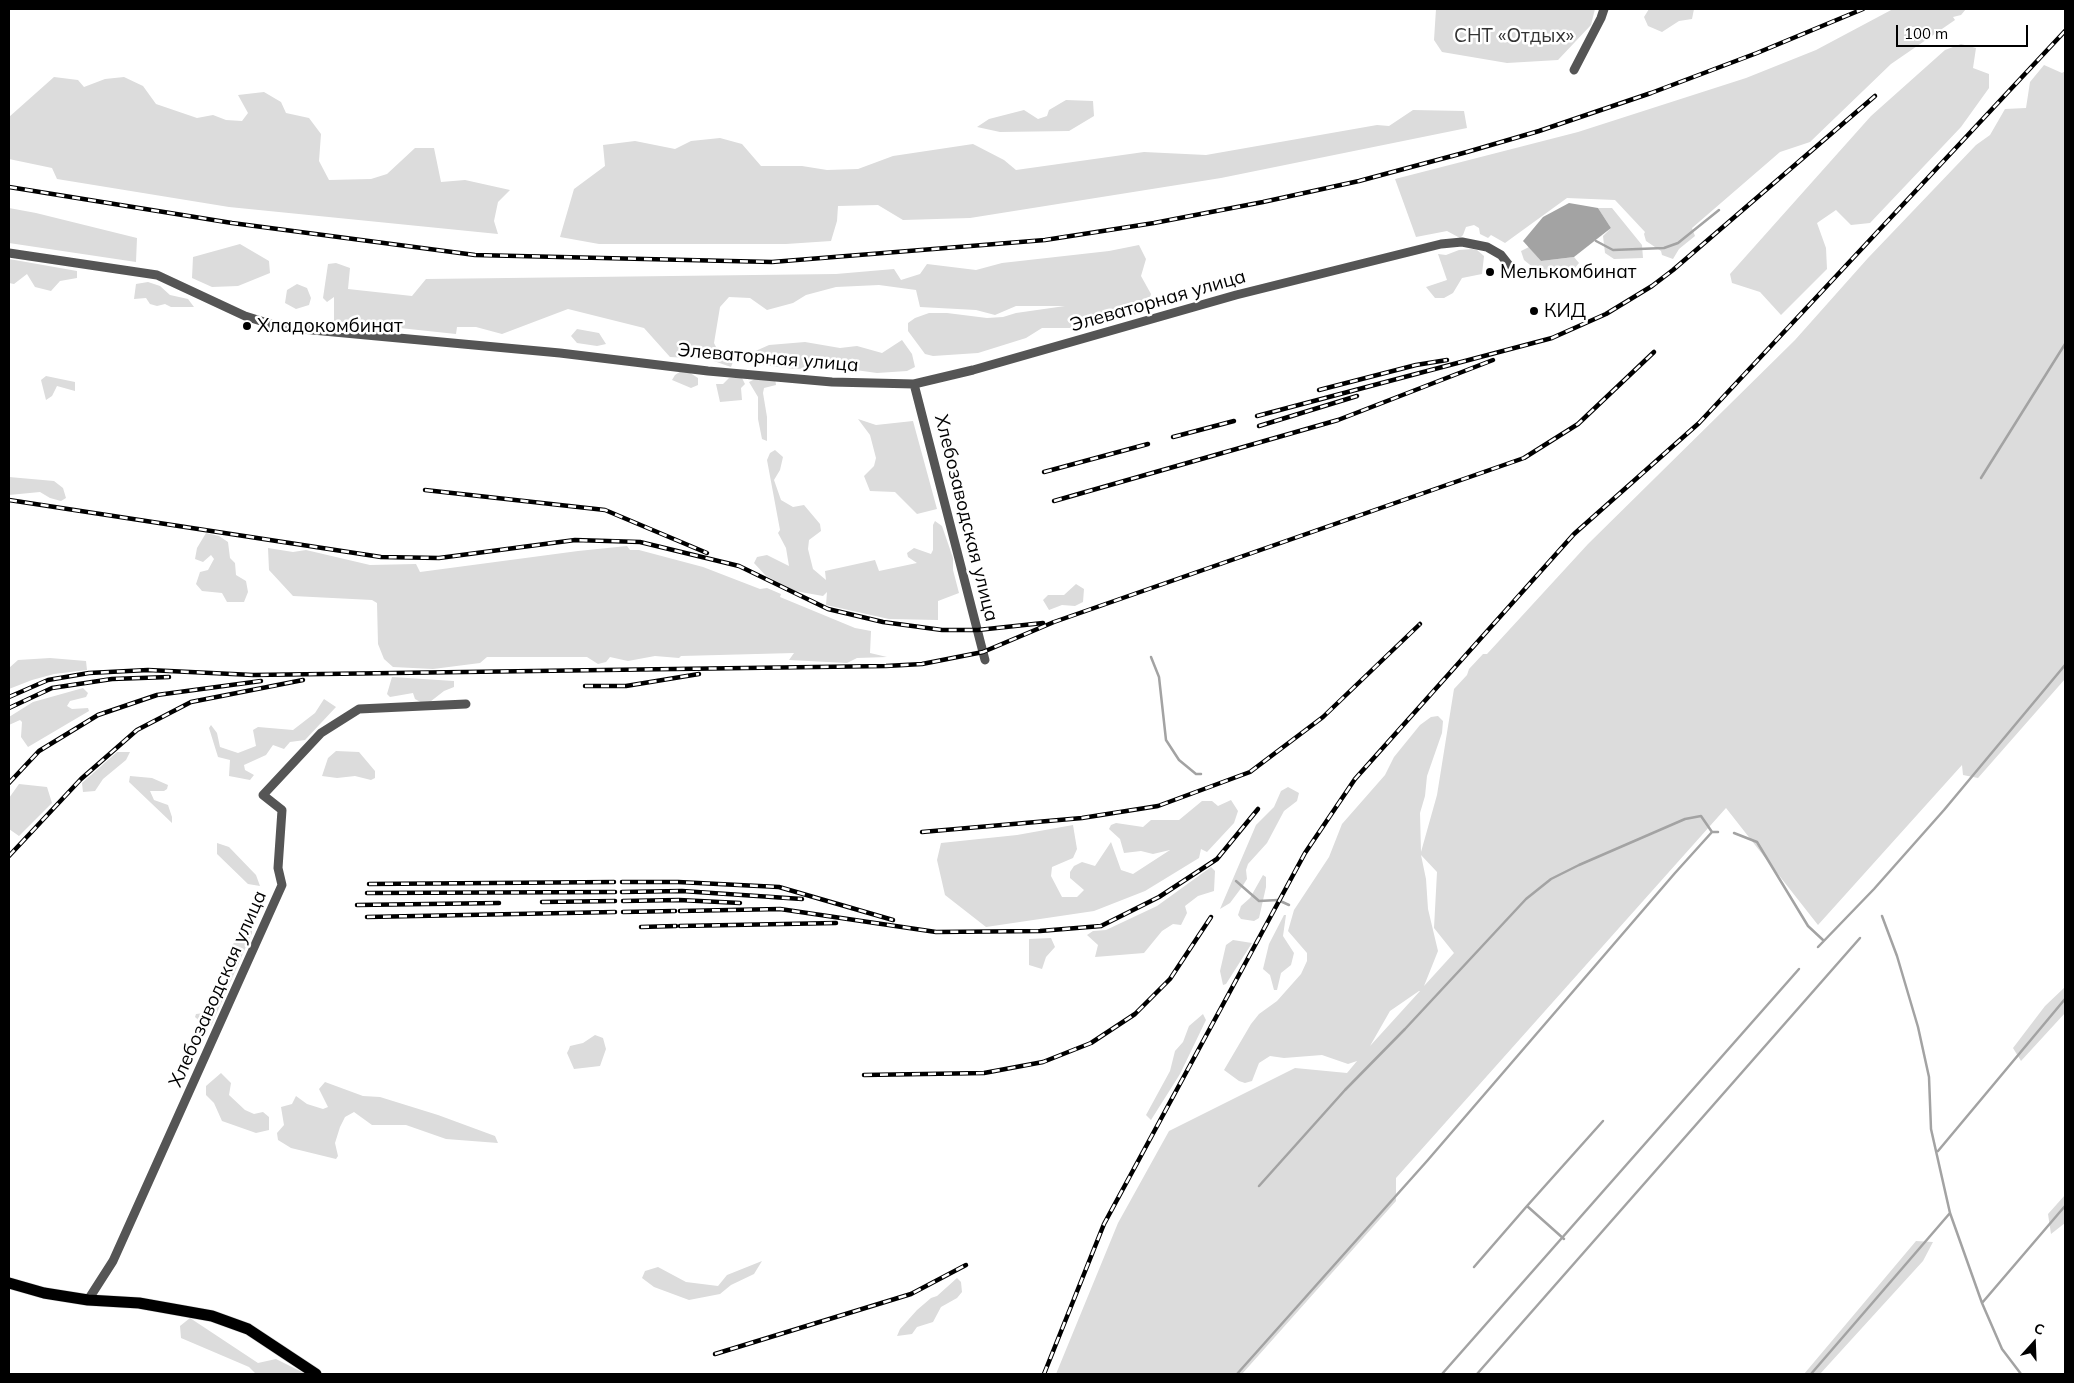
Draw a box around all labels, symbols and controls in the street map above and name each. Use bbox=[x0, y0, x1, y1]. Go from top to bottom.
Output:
scale bar bbox=[1899, 15, 2032, 47]
text: 100 m bbox=[1904, 24, 1948, 43]
park label: СНТ «Отдых» bbox=[1454, 25, 1574, 47]
place label: Мелькомбинат bbox=[1500, 261, 1636, 283]
street label: Элеваторная улица bbox=[1068, 265, 1248, 337]
marker: Мелькомбинат bbox=[1484, 266, 1496, 278]
place label: КИД bbox=[1544, 300, 1586, 322]
marker: КИД bbox=[1528, 305, 1540, 317]
place label: Хладокомбинат bbox=[257, 315, 403, 337]
marker: Хладокомбинат bbox=[241, 320, 253, 332]
street label: Элеваторная улица bbox=[676, 339, 860, 377]
street label: Хлебозаводская улица bbox=[929, 412, 1003, 624]
street label: Хлебозаводская улица bbox=[164, 887, 272, 1091]
north arrow bbox=[2009, 1318, 2059, 1368]
text: С bbox=[2032, 1319, 2047, 1339]

